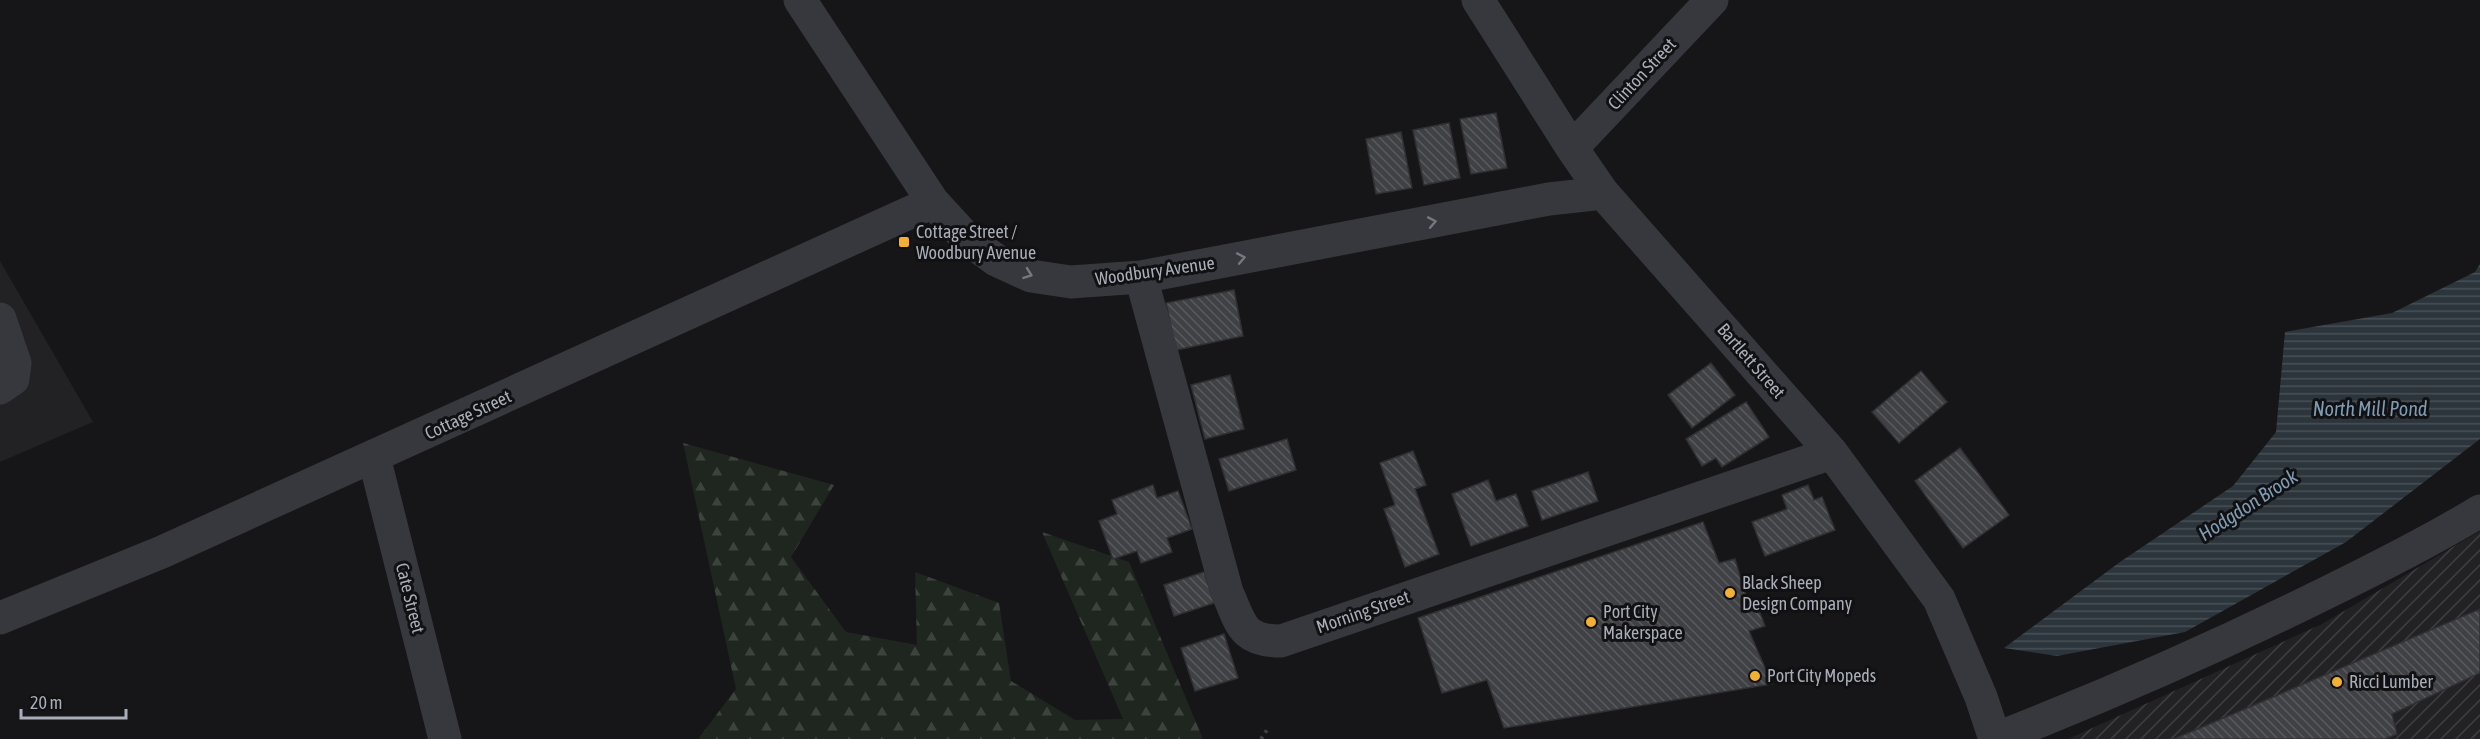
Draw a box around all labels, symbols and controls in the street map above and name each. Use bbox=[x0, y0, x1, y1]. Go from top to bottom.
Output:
street label: Clinton Street bbox=[1603, 34, 1680, 114]
one-way arrow bbox=[1427, 216, 1437, 229]
place label: Cottage Street / Woodbury Avenue bbox=[916, 221, 1036, 263]
marker: Cottage Street / Woodbury Avenue bbox=[897, 235, 911, 249]
street label: Woodbury Avenue bbox=[1094, 252, 1216, 289]
one-way arrow bbox=[1236, 252, 1246, 265]
one-way arrow bbox=[1022, 266, 1033, 279]
street label: Bartlett Street bbox=[1713, 319, 1790, 402]
street label: Cottage Street bbox=[421, 385, 514, 444]
water label: North Mill Pond bbox=[2313, 397, 2428, 420]
water label: Hodgdon Brook bbox=[2194, 464, 2302, 545]
street label: Cate Street bbox=[392, 561, 429, 635]
place label: Black Sheep Design Company bbox=[1742, 572, 1852, 614]
street label: Morning Street bbox=[1313, 586, 1412, 637]
marker: Black Sheep Design Company bbox=[1723, 586, 1737, 600]
place label: Port City Makerspace bbox=[1603, 601, 1683, 643]
marker: Port City Makerspace bbox=[1584, 615, 1598, 629]
place label: Port City Mopeds bbox=[1767, 665, 1876, 686]
marker: Port City Mopeds bbox=[1748, 669, 1762, 683]
place label: Ricci Lumber bbox=[2349, 671, 2433, 692]
marker: Ricci Lumber bbox=[2330, 675, 2344, 689]
scale bar bbox=[21, 682, 126, 720]
text: 20 m bbox=[30, 692, 62, 713]

